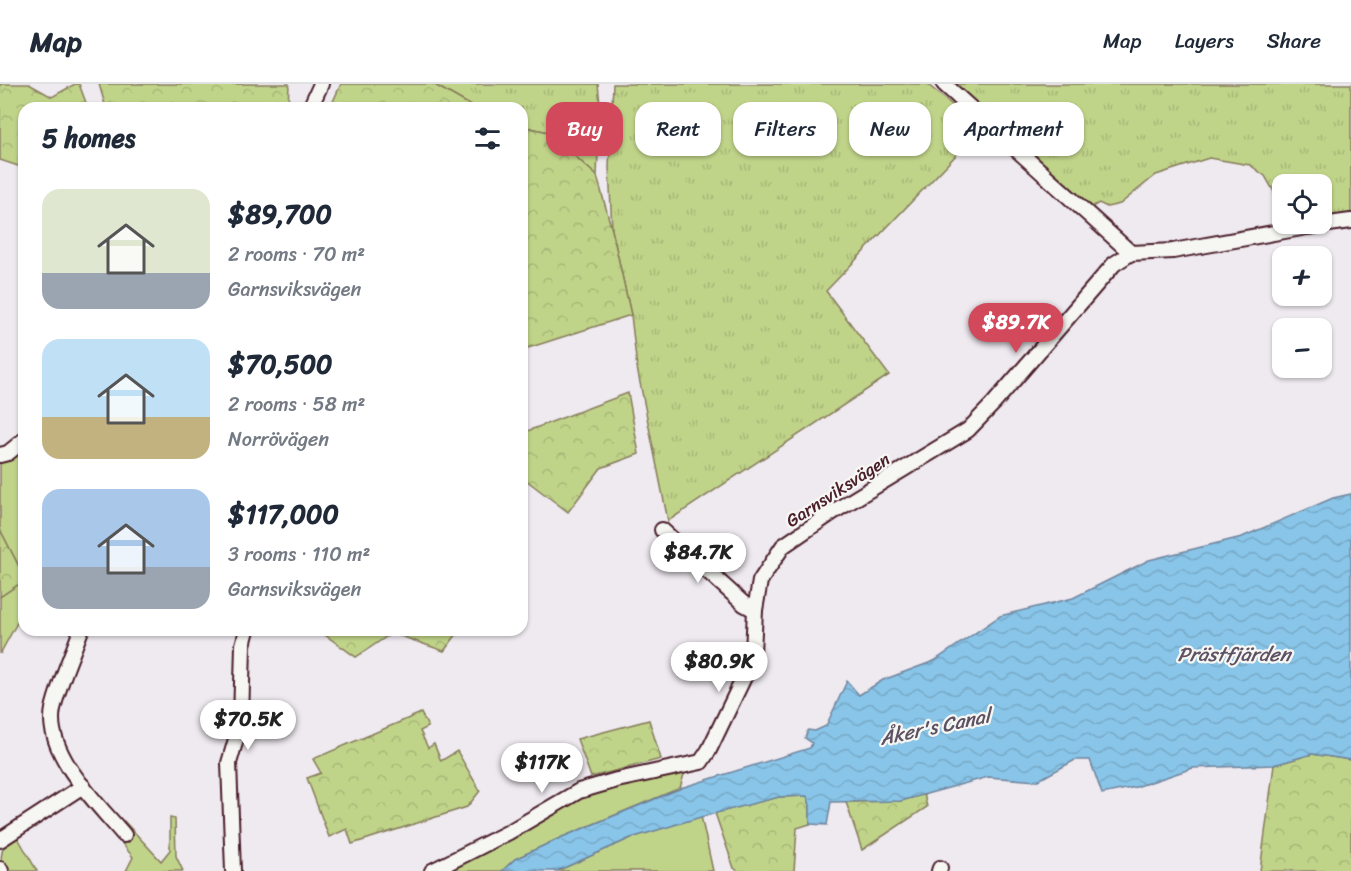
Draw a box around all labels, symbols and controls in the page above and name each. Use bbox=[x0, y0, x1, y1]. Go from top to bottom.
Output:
text: Map bbox=[30, 17, 82, 66]
text: Map bbox=[1103, 22, 1142, 60]
text: Layers bbox=[1175, 22, 1234, 60]
text: Share bbox=[1267, 22, 1321, 60]
chip: Buy bbox=[546, 102, 623, 156]
chip: Rent bbox=[635, 102, 721, 156]
chip: Filters bbox=[733, 102, 837, 156]
chip: New bbox=[849, 102, 931, 156]
chip: Apartment bbox=[943, 102, 1084, 156]
text: 5 homes bbox=[42, 115, 135, 161]
icon: filters bbox=[471, 122, 504, 155]
map controls bbox=[1272, 174, 1332, 378]
button: locate bbox=[1272, 174, 1332, 234]
text: $89,700 bbox=[228, 191, 332, 237]
icon: home bbox=[90, 213, 162, 285]
text: 2 rooms · 70 m² bbox=[228, 237, 365, 272]
button: + bbox=[1272, 246, 1332, 306]
text: Garnsviksvägen bbox=[228, 272, 361, 307]
pin: $89.7K bbox=[967, 303, 1065, 354]
text: $89.7K bbox=[982, 305, 1050, 340]
button: − bbox=[1272, 318, 1332, 378]
text: $70,500 bbox=[228, 341, 333, 387]
icon: home bbox=[90, 363, 162, 435]
text: 2 rooms · 58 m² bbox=[228, 387, 365, 422]
text: Norrövägen bbox=[228, 422, 329, 457]
street label: Garnsviksvägen bbox=[779, 444, 897, 536]
text: $117,000 bbox=[228, 491, 339, 537]
icon: home bbox=[90, 513, 162, 585]
pin: $84.7K bbox=[649, 533, 747, 584]
text: $84.7K bbox=[664, 535, 732, 570]
text: 3 rooms · 110 m² bbox=[228, 537, 370, 572]
text: Garnsviksvägen bbox=[228, 572, 361, 607]
water label: Prästfjärden bbox=[1178, 637, 1293, 672]
pin: $80.9K bbox=[670, 642, 768, 693]
text: $80.9K bbox=[685, 644, 753, 679]
water label: Åker's Canal bbox=[876, 697, 998, 756]
pin: $70.5K bbox=[199, 700, 297, 751]
text: $70.5K bbox=[214, 702, 282, 737]
pin: $117K bbox=[500, 743, 584, 794]
text: $117K bbox=[515, 745, 569, 780]

